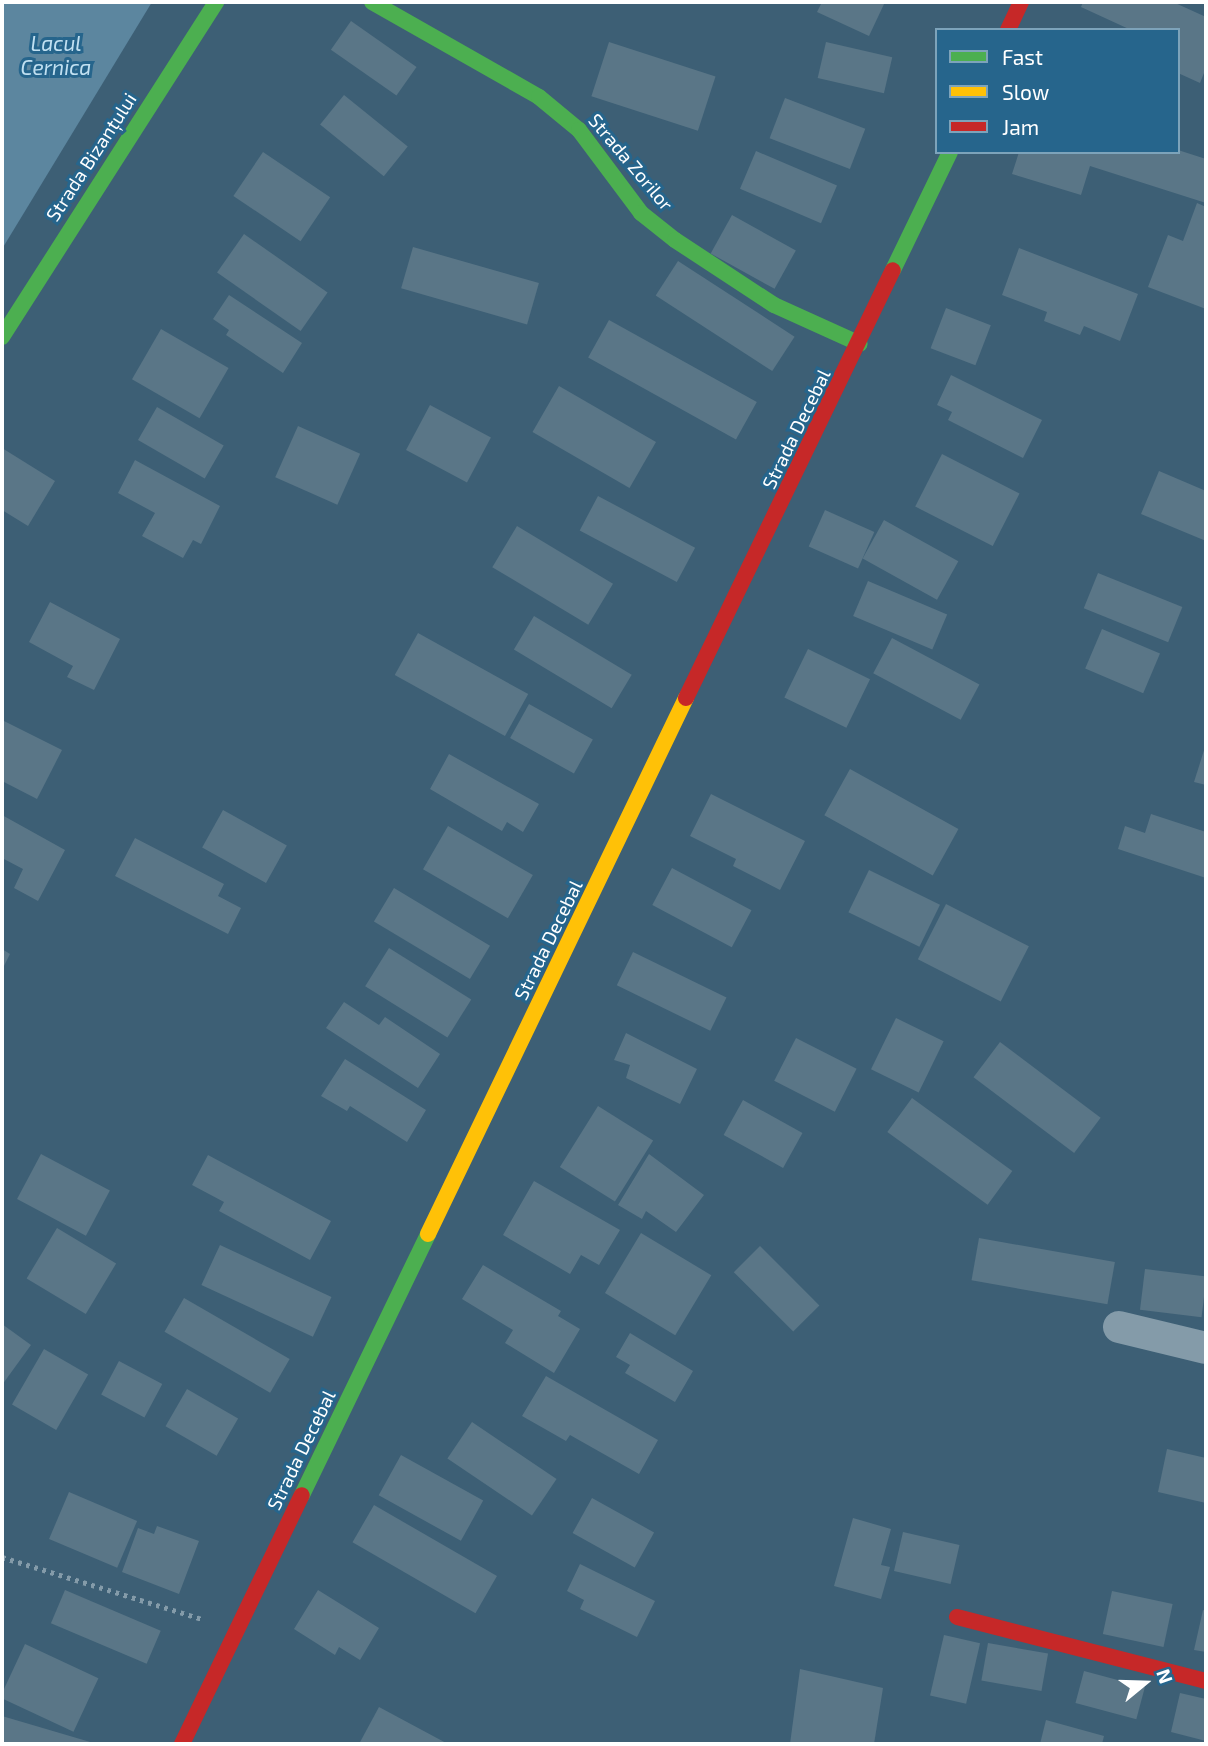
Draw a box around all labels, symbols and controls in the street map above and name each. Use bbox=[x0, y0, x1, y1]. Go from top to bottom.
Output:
legend bbox=[935, 28, 1180, 154]
water label: Lacul Cernica bbox=[21, 30, 91, 80]
text: Fast bbox=[1002, 44, 1043, 69]
text: Slow bbox=[1002, 79, 1049, 104]
street label: Strada Bizanțului bbox=[41, 89, 141, 225]
street label: Strada Zorilor bbox=[584, 109, 678, 215]
text: Jam bbox=[1002, 114, 1039, 139]
street label: Strada Decebal bbox=[757, 365, 835, 493]
street label: Strada Decebal bbox=[509, 876, 587, 1004]
street label: Strada Decebal bbox=[262, 1386, 340, 1514]
north arrow bbox=[1110, 1648, 1180, 1718]
text: N bbox=[1152, 1666, 1178, 1686]

